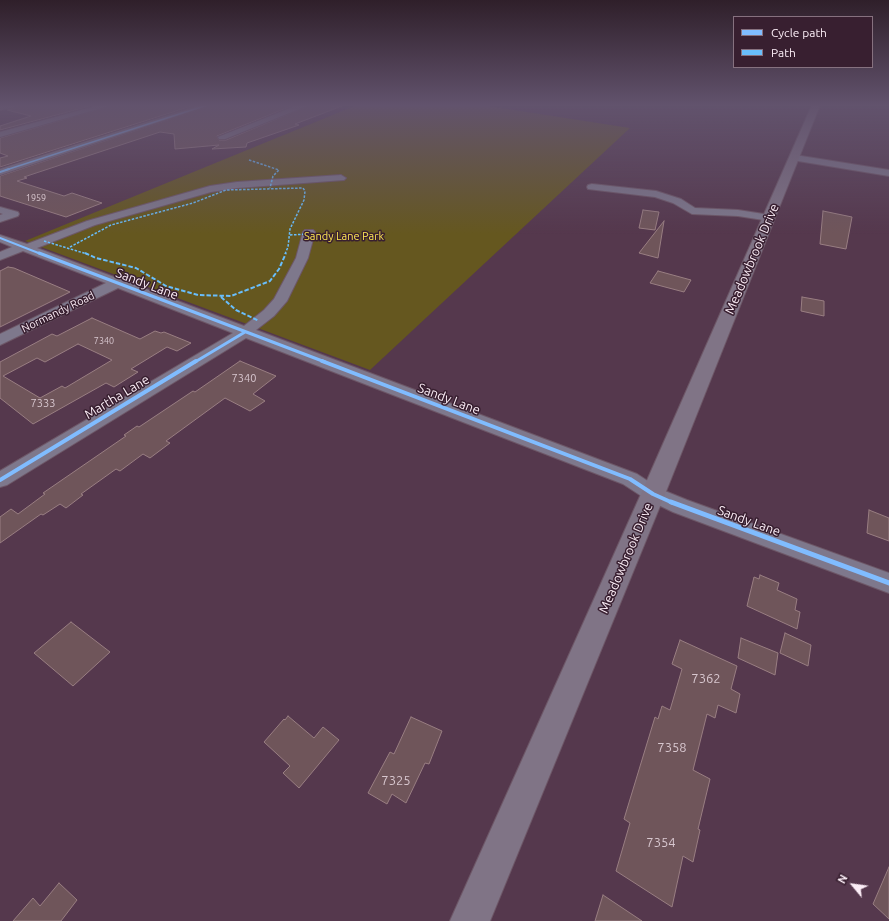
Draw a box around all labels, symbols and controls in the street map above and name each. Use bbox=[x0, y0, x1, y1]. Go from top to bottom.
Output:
legend bbox=[733, 16, 873, 68]
text: Cycle path bbox=[771, 26, 827, 39]
text: Path bbox=[771, 46, 796, 59]
house number: 1959 bbox=[26, 193, 46, 203]
street label: Meadowbrook Drive bbox=[722, 201, 782, 317]
park label: Sandy Lane Park bbox=[304, 229, 384, 243]
street label: Sandy Lane bbox=[114, 265, 180, 303]
street label: Normandy Road bbox=[19, 289, 97, 335]
house number: 7340 bbox=[94, 336, 114, 346]
house number: 7340 bbox=[232, 371, 256, 385]
street label: Martha Lane bbox=[82, 372, 152, 422]
street label: Sandy Lane bbox=[416, 380, 482, 418]
house number: 7333 bbox=[31, 396, 55, 410]
street label: Meadowbrook Drive bbox=[596, 500, 656, 616]
street label: Sandy Lane bbox=[715, 502, 783, 540]
house number: 7362 bbox=[691, 671, 721, 687]
house number: 7358 bbox=[657, 740, 687, 756]
house number: 7325 bbox=[381, 773, 411, 789]
house number: 7354 bbox=[646, 835, 676, 851]
north arrow bbox=[833, 865, 873, 905]
text: N bbox=[835, 873, 850, 886]

